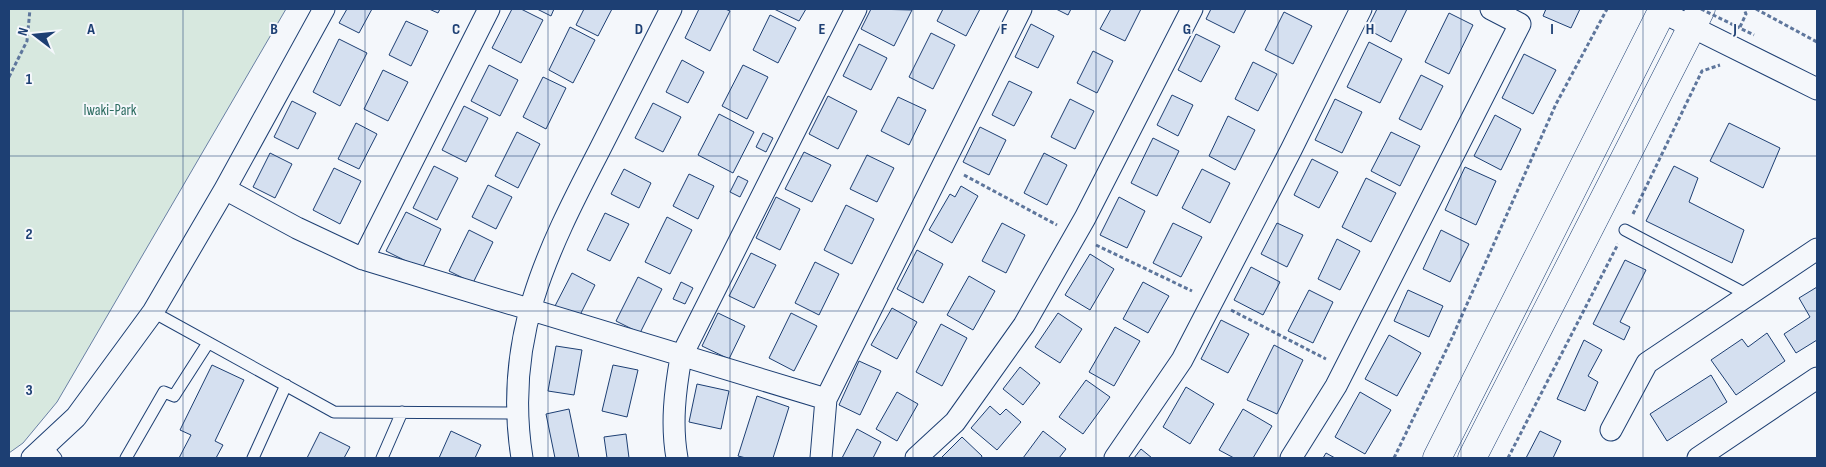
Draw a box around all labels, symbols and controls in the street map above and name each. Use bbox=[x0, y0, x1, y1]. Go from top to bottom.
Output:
north arrow bbox=[10, 10, 60, 60]
text: A bbox=[86, 20, 95, 39]
text: B bbox=[270, 20, 278, 39]
text: C bbox=[452, 20, 460, 39]
text: D bbox=[635, 20, 643, 39]
text: E bbox=[819, 20, 826, 39]
text: F bbox=[1001, 20, 1008, 39]
text: G bbox=[1183, 20, 1191, 39]
text: H bbox=[1366, 20, 1374, 39]
text: I bbox=[1550, 20, 1554, 39]
text: J bbox=[1732, 20, 1737, 39]
text: N bbox=[14, 26, 32, 37]
text: 1 bbox=[26, 70, 33, 89]
park label: Iwaki-Park bbox=[83, 101, 137, 120]
text: 2 bbox=[25, 225, 33, 244]
text: 3 bbox=[25, 381, 33, 400]

